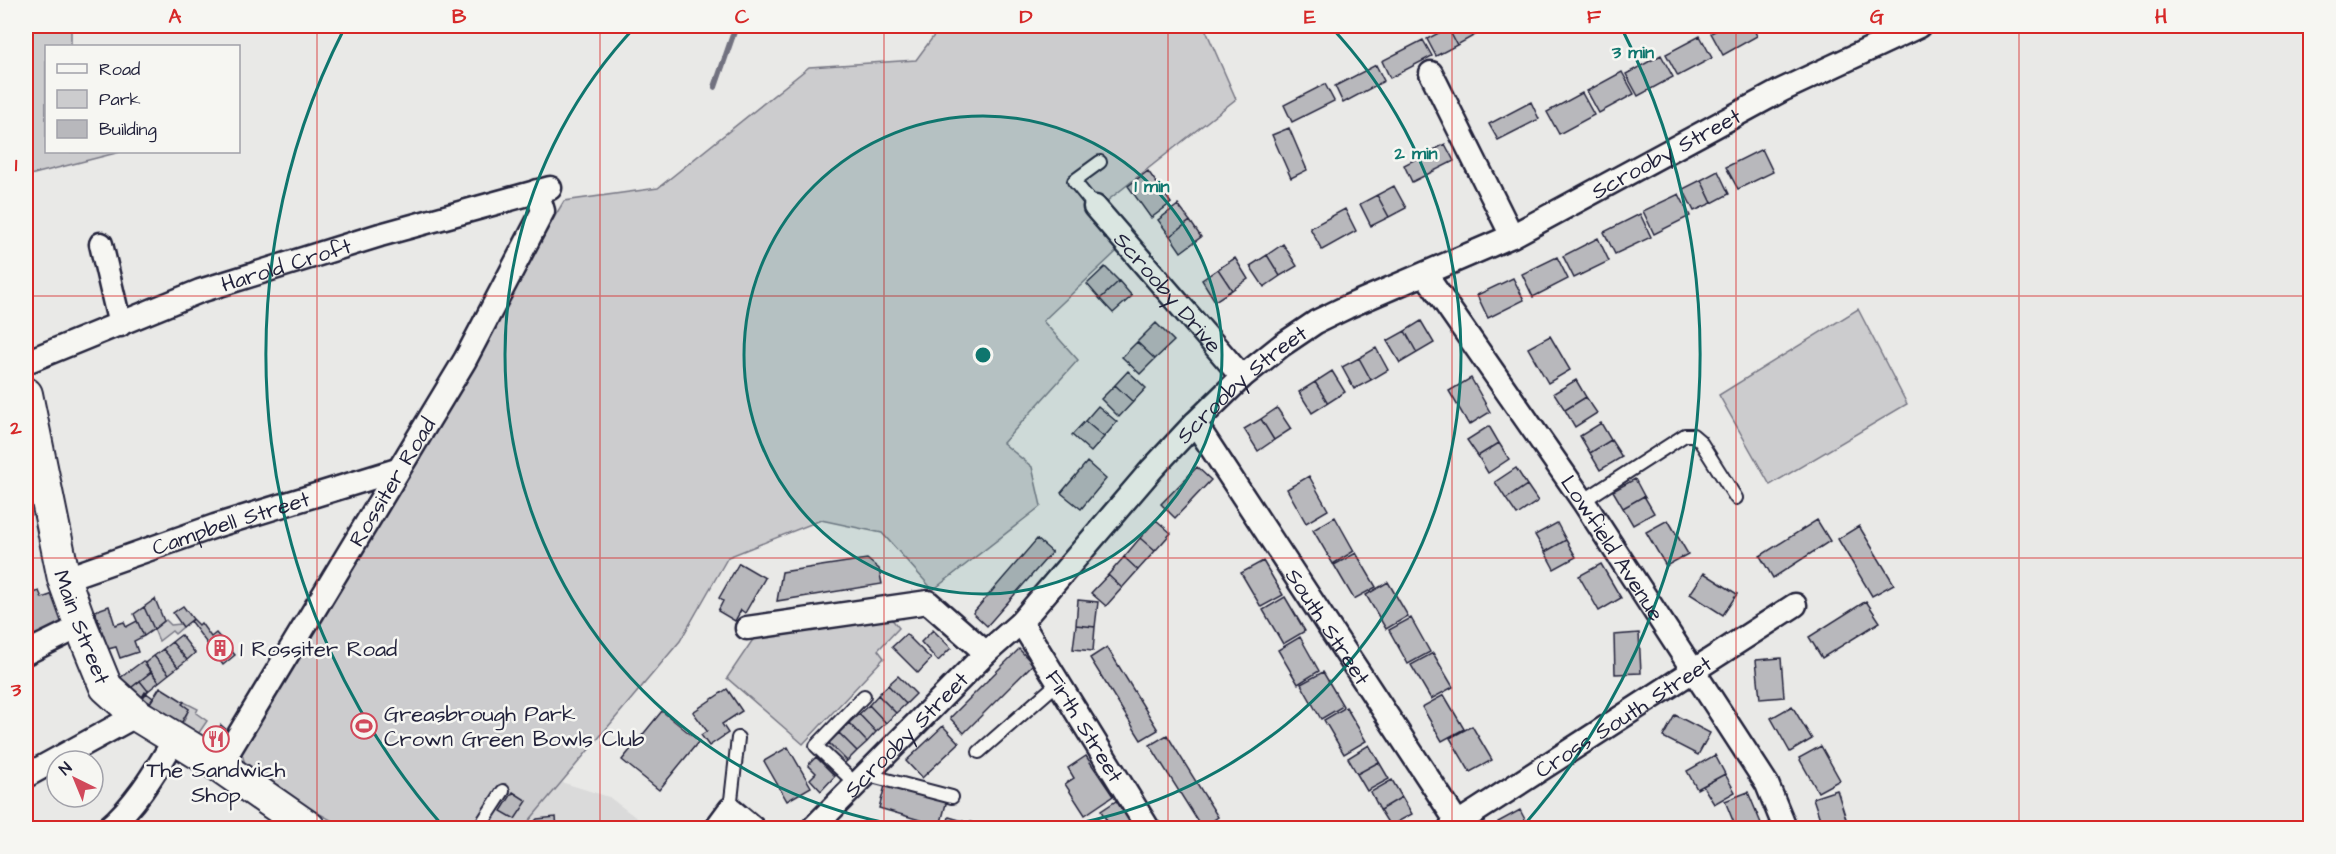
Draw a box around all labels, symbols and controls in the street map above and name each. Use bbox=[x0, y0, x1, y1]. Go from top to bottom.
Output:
text: A bbox=[169, 3, 182, 31]
text: B bbox=[452, 3, 467, 31]
text: C bbox=[735, 3, 750, 31]
text: D bbox=[1020, 3, 1033, 31]
text: E bbox=[1304, 3, 1316, 31]
text: F bbox=[1587, 3, 1602, 31]
text: G bbox=[1870, 3, 1884, 31]
text: H bbox=[2155, 3, 2167, 31]
text: 3 min bbox=[1611, 40, 1654, 65]
legend bbox=[45, 45, 240, 153]
text: Road bbox=[99, 57, 140, 82]
text: Park bbox=[99, 87, 141, 112]
street label: Scrooby Street bbox=[1586, 101, 1747, 207]
text: Building bbox=[99, 117, 157, 143]
text: 2 min bbox=[1393, 141, 1438, 166]
text: 1 bbox=[15, 151, 18, 179]
text: 1 min bbox=[1134, 174, 1170, 199]
street label: Scrooby Drive bbox=[1106, 225, 1228, 360]
street label: Harold Croft bbox=[218, 231, 355, 300]
street label: Scrooby Street bbox=[1170, 318, 1314, 451]
centre of rings bbox=[973, 345, 993, 365]
street label: Rossiter Road bbox=[342, 412, 444, 553]
text: 2 bbox=[9, 414, 22, 442]
street label: Lowfield Avenue bbox=[1553, 469, 1671, 628]
street label: Campbell Street bbox=[148, 484, 314, 564]
street label: South Street bbox=[1277, 562, 1377, 692]
street label: Main Street bbox=[45, 566, 117, 689]
building icon: 1 Rossiter Road bbox=[205, 633, 235, 663]
place label: 1 Rossiter Road bbox=[240, 634, 397, 665]
street label: Cross South Street bbox=[1529, 649, 1718, 786]
street label: Firth Street bbox=[1037, 664, 1130, 789]
street label: Scrooby Street bbox=[837, 665, 976, 805]
text: 3 bbox=[10, 676, 22, 704]
place label: Greasbrough Park Crown Green Bowls Club bbox=[384, 699, 644, 755]
sports icon: Greasbrough Park Crown Green Bowls Club bbox=[349, 711, 379, 741]
restaurant icon: The Sandwich Shop bbox=[201, 724, 231, 754]
north arrow bbox=[45, 749, 105, 809]
place label: The Sandwich Shop bbox=[147, 755, 286, 811]
text: N bbox=[54, 757, 77, 780]

